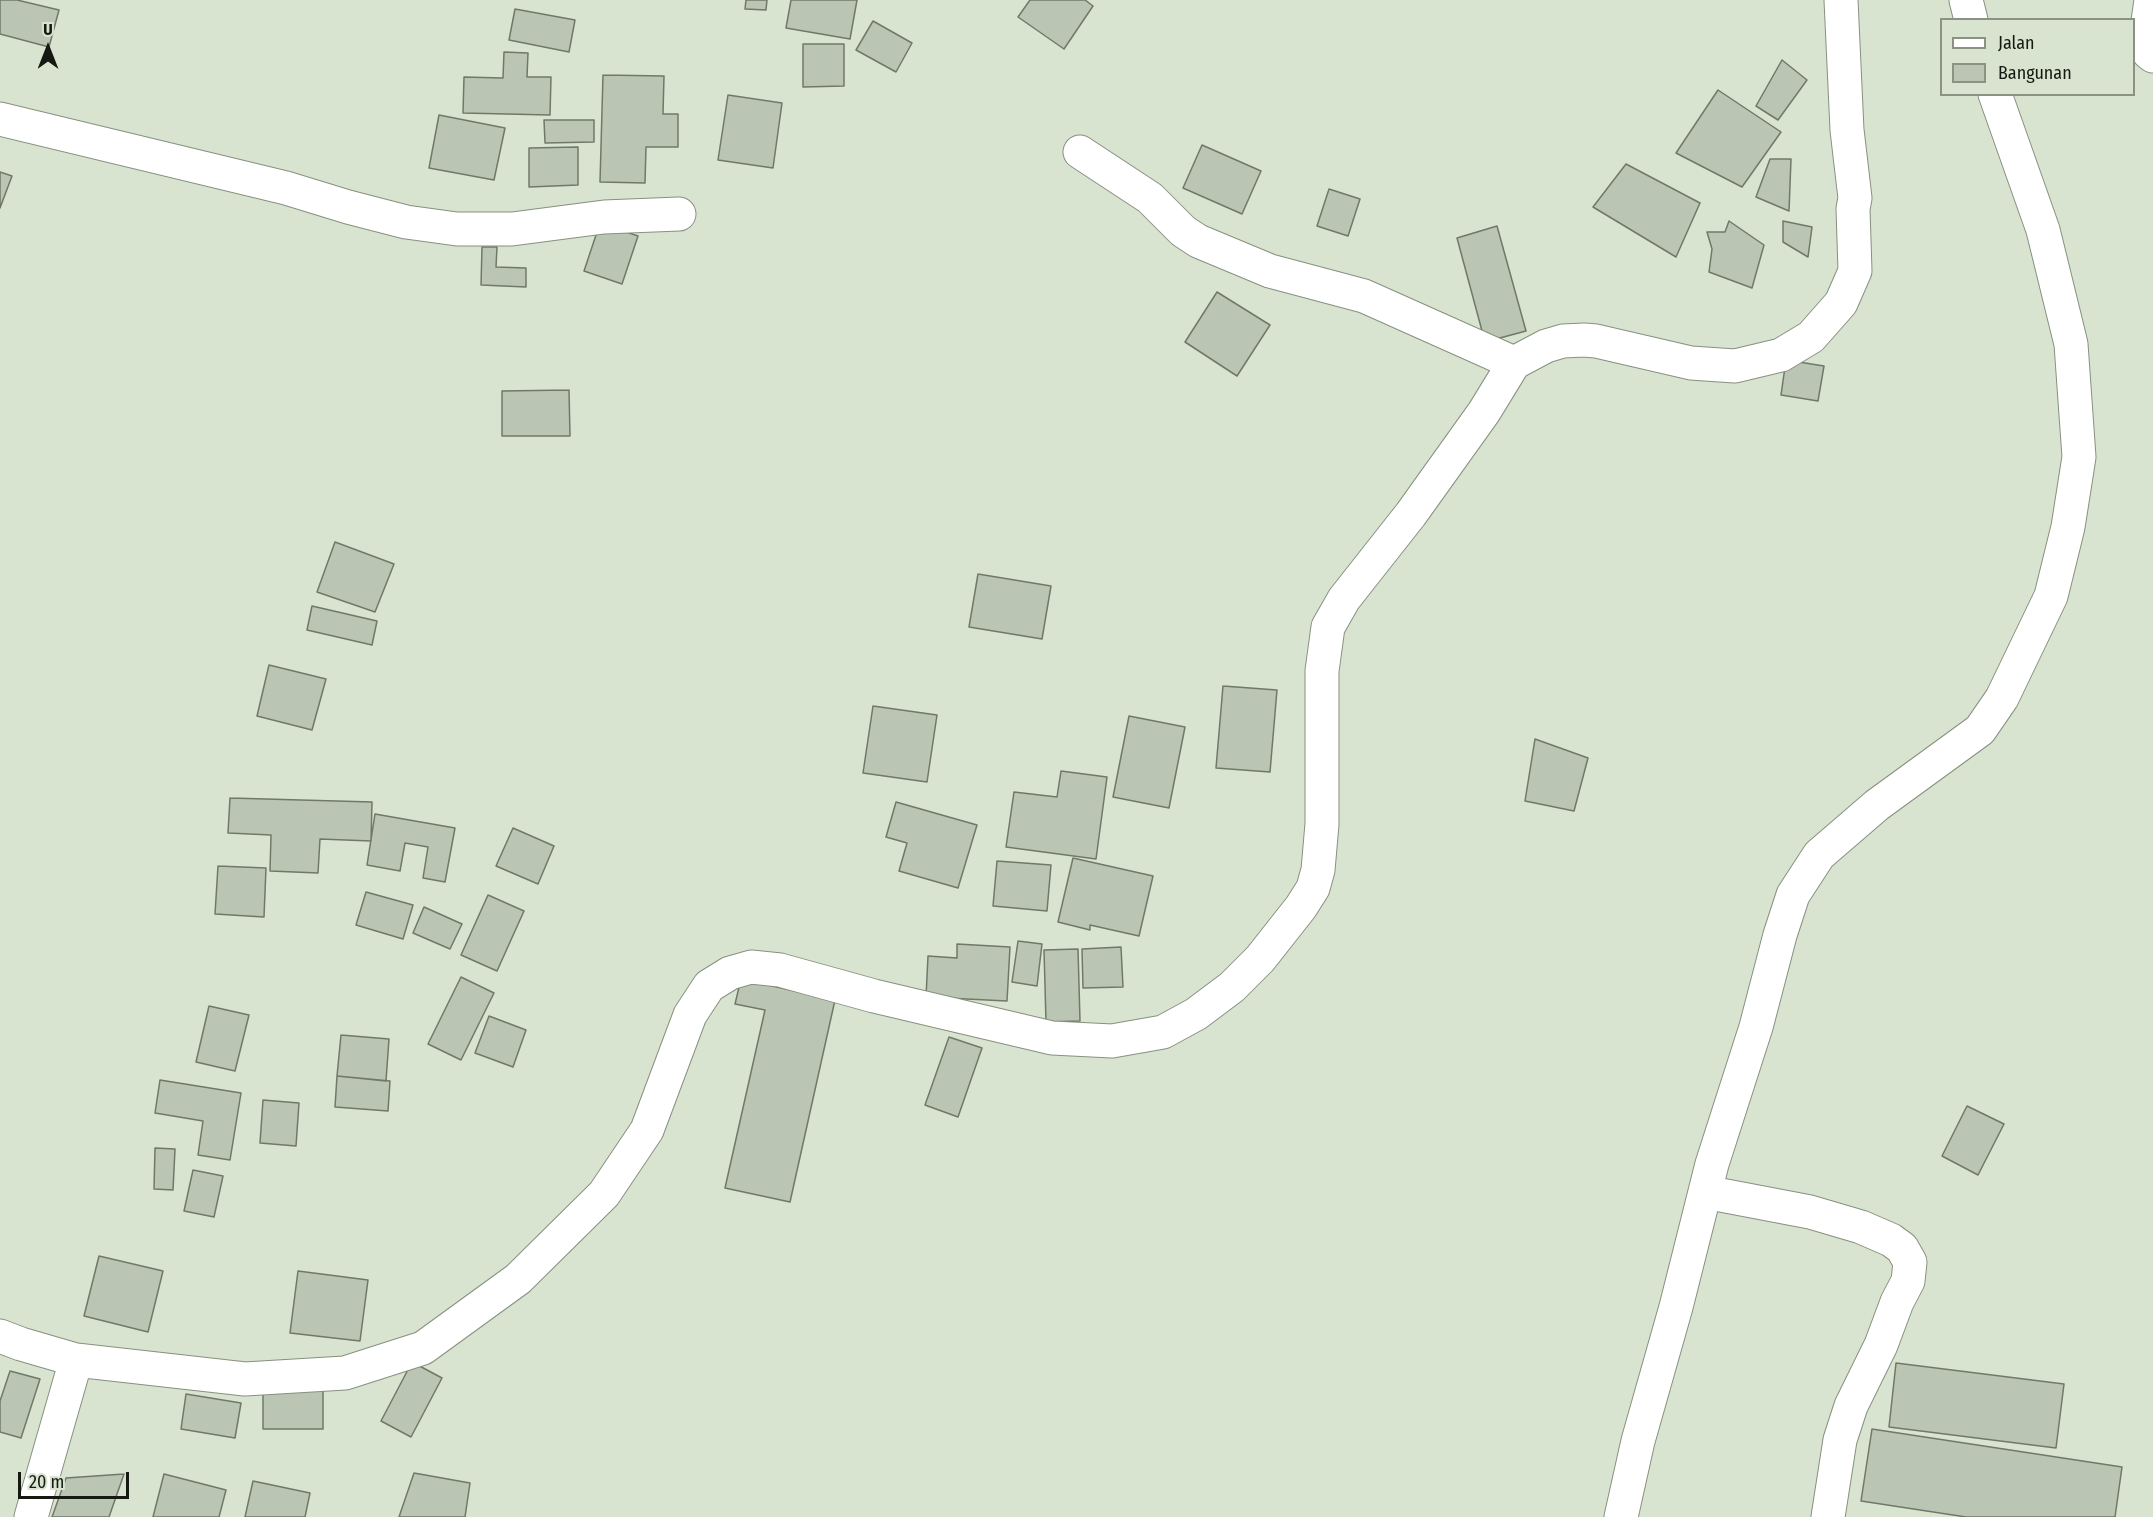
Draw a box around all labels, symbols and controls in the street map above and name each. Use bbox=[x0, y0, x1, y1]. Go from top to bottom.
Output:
north arrow bbox=[18, 18, 78, 78]
legend bbox=[1940, 18, 2135, 96]
text: U bbox=[43, 20, 53, 39]
text: Jalan bbox=[1998, 32, 2035, 54]
text: Bangunan bbox=[1998, 62, 2072, 84]
scale bar bbox=[21, 1460, 132, 1498]
text: 20 m bbox=[29, 1471, 64, 1493]

